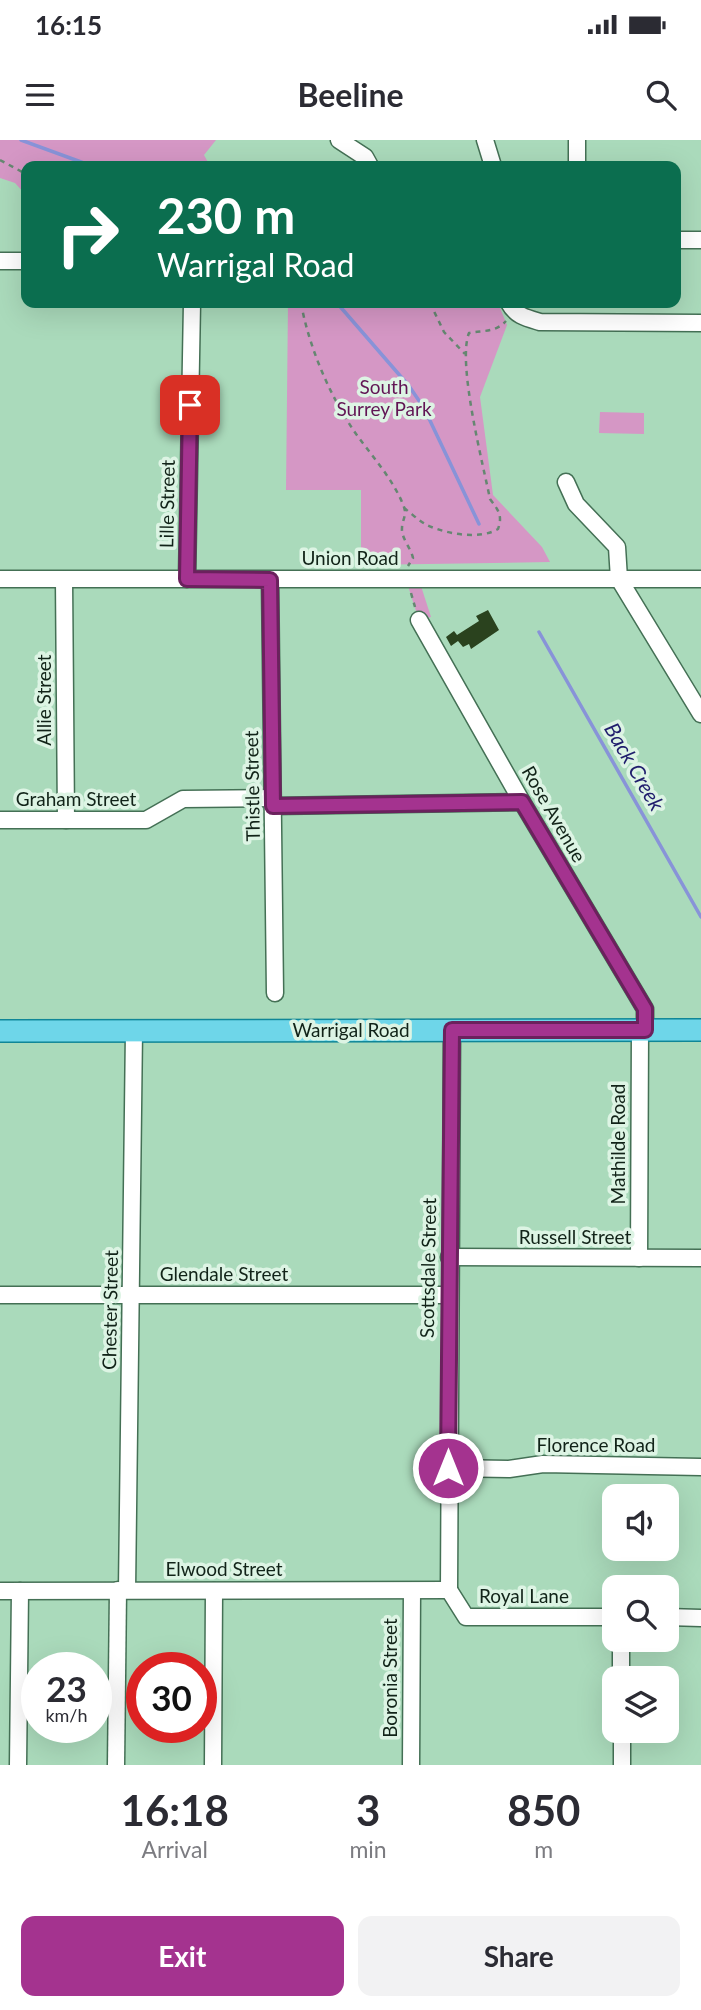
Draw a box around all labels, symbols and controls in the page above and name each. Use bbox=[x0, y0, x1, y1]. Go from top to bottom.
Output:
text: 16:15 bbox=[35, 9, 102, 41]
text: Beeline bbox=[297, 75, 404, 114]
icon: menu bbox=[21, 76, 59, 114]
icon: search bbox=[642, 76, 680, 114]
text: 230 m bbox=[157, 186, 295, 244]
icon: right bbox=[42, 189, 133, 280]
text: Warrigal Road bbox=[157, 245, 354, 284]
pin bbox=[160, 375, 220, 435]
park label: South Surrey Park bbox=[336, 375, 432, 420]
icon: arrive bbox=[171, 386, 209, 424]
street label: Lille Street bbox=[154, 460, 179, 548]
street label: Union Road bbox=[301, 546, 399, 569]
street label: Allie Street bbox=[32, 654, 55, 746]
water label: Back Creek bbox=[600, 718, 671, 816]
street label: Thistle Street bbox=[239, 730, 264, 842]
street label: Rose Avenue bbox=[518, 761, 591, 866]
street label: Graham Street bbox=[16, 787, 136, 810]
street label: Warrigal Road bbox=[292, 1018, 410, 1041]
street label: Mathilde Road bbox=[606, 1084, 629, 1204]
street label: Scottsdale Street bbox=[415, 1197, 440, 1338]
street label: Russell Street bbox=[519, 1225, 631, 1248]
street label: Chester Street bbox=[97, 1250, 122, 1370]
street label: Glendale Street bbox=[160, 1262, 288, 1285]
position arrow bbox=[411, 1431, 485, 1505]
street label: Florence Road bbox=[537, 1433, 655, 1456]
map controls bbox=[602, 1484, 679, 1743]
button: sound bbox=[602, 1484, 679, 1561]
street label: Elwood Street bbox=[165, 1557, 283, 1580]
button: search bbox=[602, 1575, 679, 1652]
street label: Royal Lane bbox=[479, 1584, 569, 1607]
street label: Boronia Street bbox=[378, 1618, 401, 1738]
speed limit sign: 30 bbox=[126, 1652, 217, 1743]
button: layers bbox=[602, 1666, 679, 1743]
text: 23 bbox=[46, 1667, 87, 1709]
text: km/h bbox=[45, 1704, 88, 1726]
text: 16:18 bbox=[121, 1785, 229, 1835]
text: 3 bbox=[356, 1785, 380, 1835]
text: 850 bbox=[507, 1785, 580, 1835]
text: Arrival bbox=[142, 1835, 208, 1863]
text: min bbox=[349, 1835, 387, 1863]
text: m bbox=[534, 1835, 553, 1863]
button: Exit bbox=[21, 1916, 344, 1996]
button: Share bbox=[358, 1916, 680, 1996]

